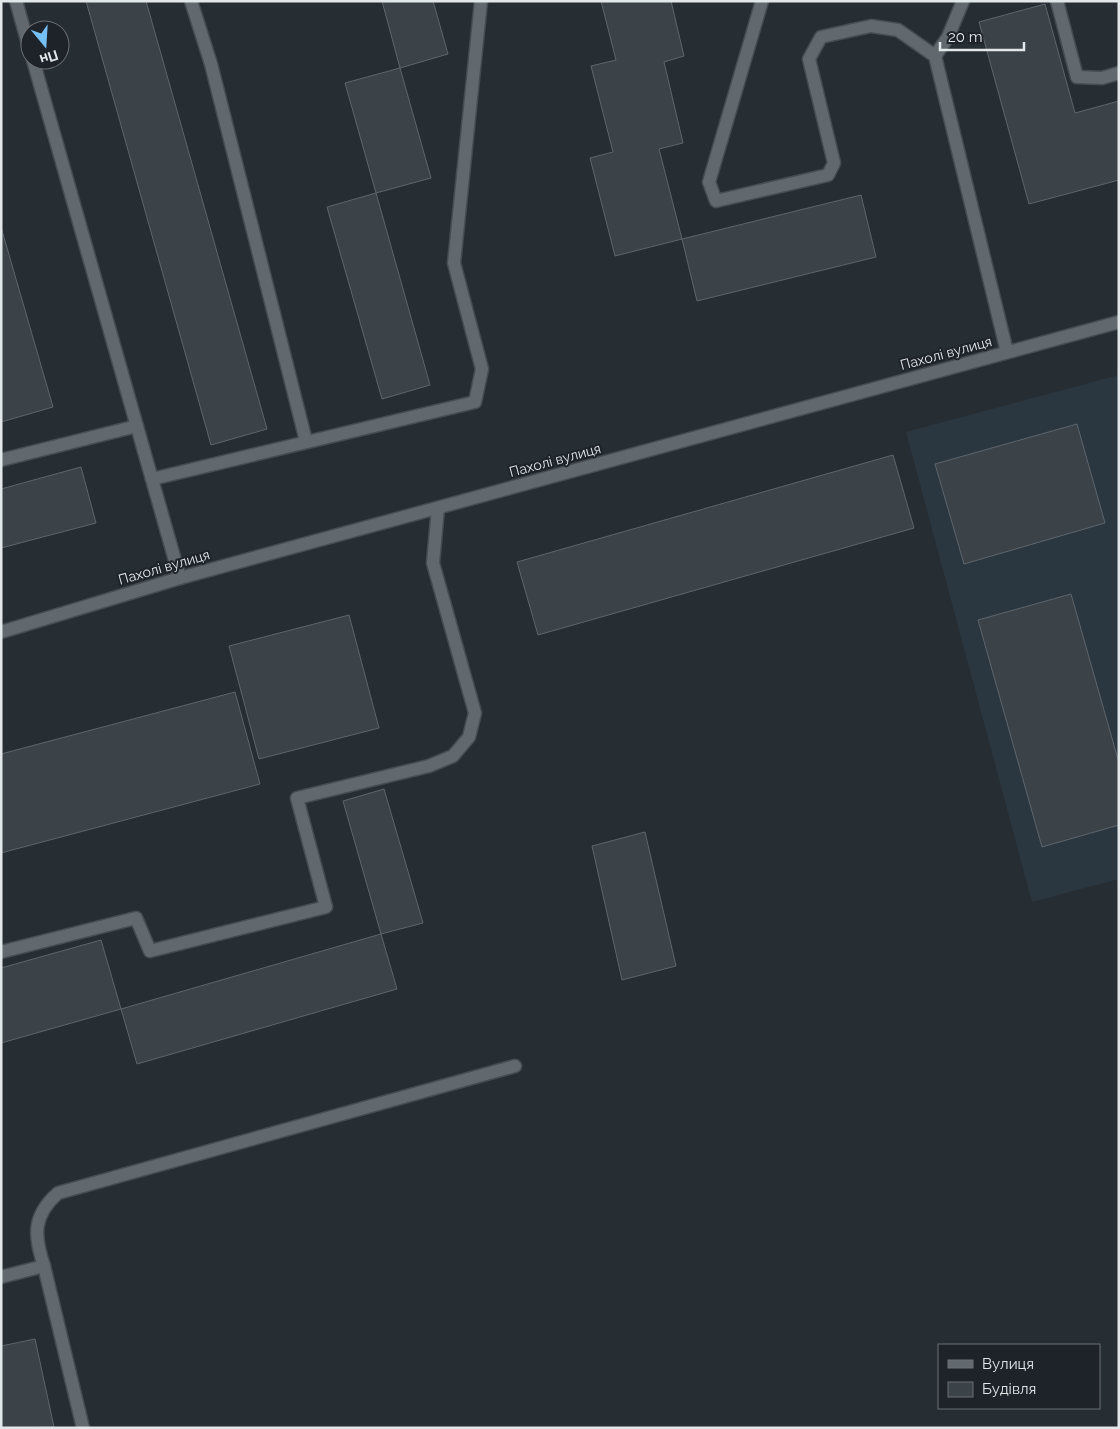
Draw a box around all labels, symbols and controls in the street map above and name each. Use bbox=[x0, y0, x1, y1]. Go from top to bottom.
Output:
north arrow bbox=[20, 20, 70, 70]
scale bar bbox=[940, 20, 1024, 52]
text: 20 m bbox=[948, 28, 983, 46]
text: Пн bbox=[38, 47, 60, 68]
street label: Пахолі вулиця bbox=[898, 333, 994, 373]
street label: Пахолі вулиця bbox=[507, 440, 603, 480]
street label: Пахолі вулиця bbox=[116, 546, 212, 588]
legend bbox=[938, 1344, 1100, 1409]
text: Вулиця bbox=[982, 1355, 1034, 1373]
text: Будівля bbox=[982, 1380, 1036, 1398]

